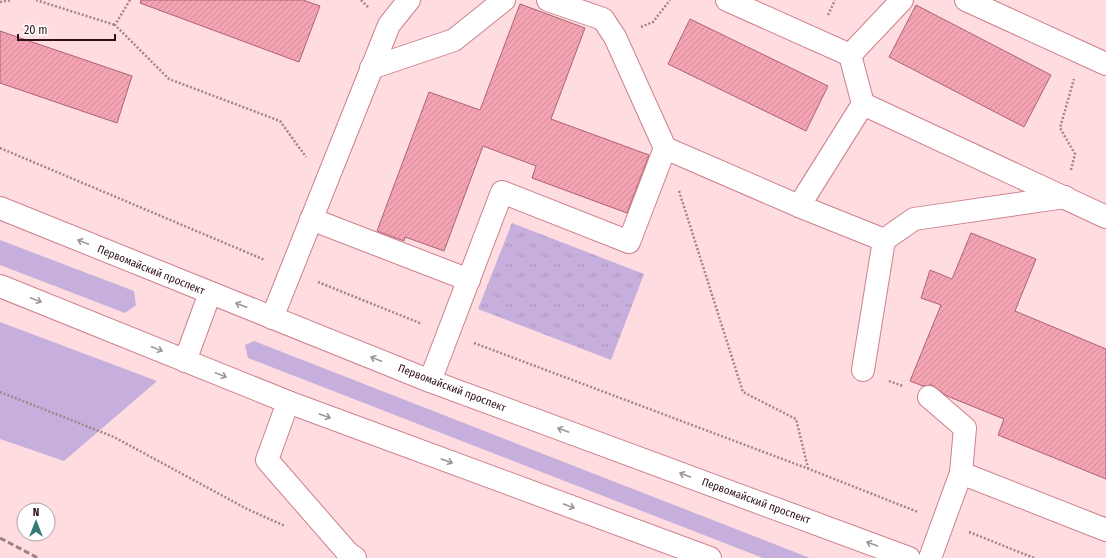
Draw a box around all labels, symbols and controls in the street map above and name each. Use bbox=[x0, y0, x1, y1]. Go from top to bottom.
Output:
scale bar bbox=[18, 16, 115, 42]
text: 20 m bbox=[24, 23, 48, 37]
one-way arrow bbox=[77, 237, 89, 245]
street label: Первомайский проспект bbox=[95, 243, 207, 298]
one-way arrow bbox=[30, 297, 42, 305]
one-way arrow bbox=[235, 301, 247, 309]
one-way arrow bbox=[150, 346, 162, 354]
one-way arrow bbox=[370, 355, 382, 362]
street label: Первомайский проспект bbox=[396, 361, 508, 415]
one-way arrow bbox=[215, 372, 227, 380]
one-way arrow bbox=[319, 412, 331, 420]
one-way arrow bbox=[557, 425, 569, 433]
one-way arrow bbox=[441, 457, 453, 465]
one-way arrow bbox=[678, 471, 691, 478]
street label: Первомайский проспект bbox=[700, 475, 813, 527]
north arrow bbox=[16, 502, 56, 542]
one-way arrow bbox=[562, 502, 574, 510]
text: N bbox=[33, 506, 39, 519]
one-way arrow bbox=[867, 540, 879, 548]

